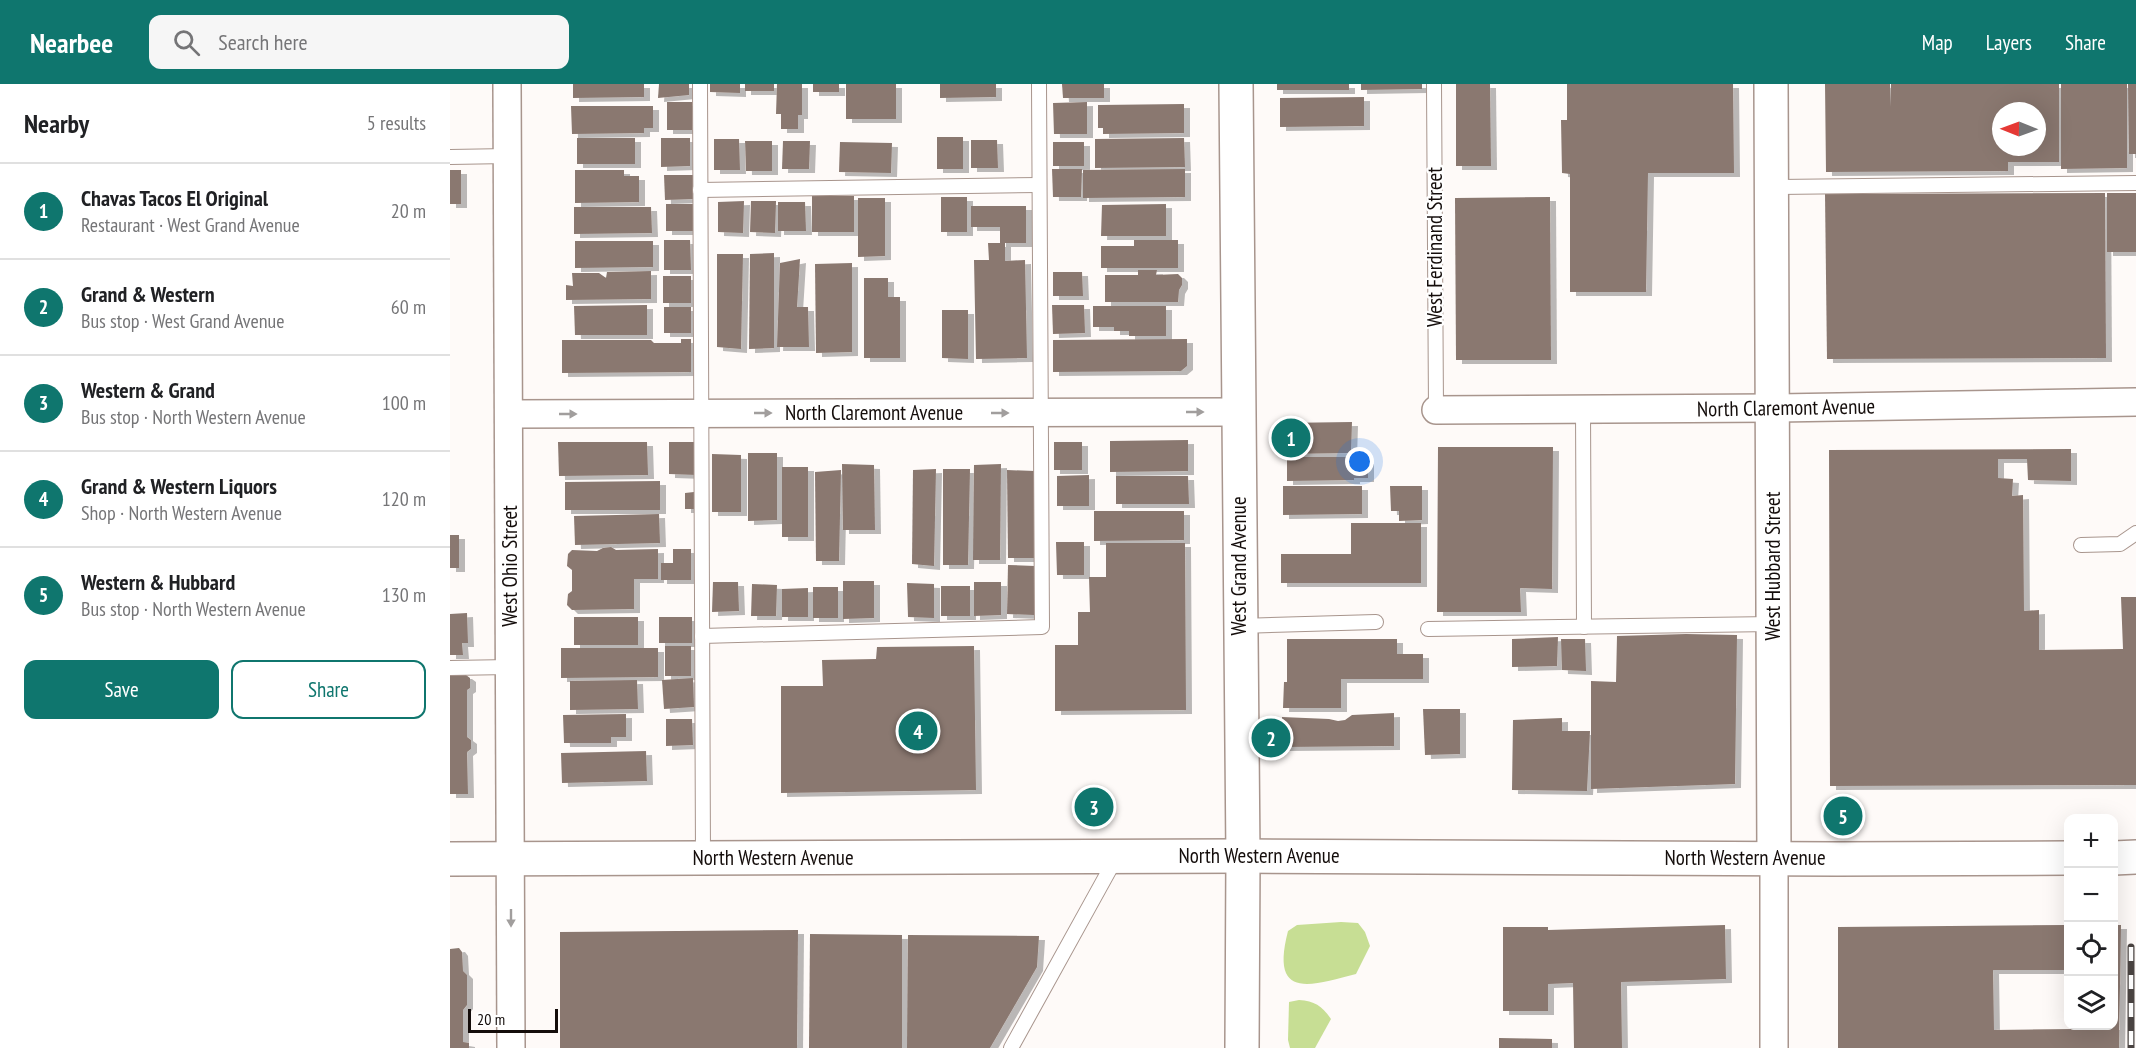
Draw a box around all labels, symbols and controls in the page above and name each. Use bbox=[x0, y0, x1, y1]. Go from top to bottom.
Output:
search box bbox=[149, 15, 569, 69]
text: Nearbee bbox=[30, 24, 113, 61]
icon: search bbox=[170, 26, 203, 59]
text: Search here bbox=[218, 28, 308, 56]
text: Map bbox=[1922, 29, 1953, 56]
text: Layers bbox=[1986, 29, 2032, 56]
text: Share bbox=[2065, 29, 2106, 56]
north arrow bbox=[1992, 102, 2046, 156]
text: Nearby bbox=[24, 107, 89, 140]
text: 5 results bbox=[367, 110, 426, 136]
street label: West Ferdinand Street bbox=[1421, 167, 1448, 327]
text: Chavas Tacos El Original bbox=[81, 184, 268, 212]
text: 1 bbox=[39, 198, 48, 224]
text: 20 m bbox=[391, 198, 426, 224]
text: Restaurant · West Grand Avenue bbox=[81, 212, 300, 238]
text: Grand & Western bbox=[81, 280, 215, 308]
text: 2 bbox=[39, 294, 48, 320]
text: 60 m bbox=[391, 294, 426, 320]
text: Bus stop · West Grand Avenue bbox=[81, 308, 284, 334]
text: Western & Grand bbox=[81, 376, 215, 404]
text: 3 bbox=[39, 390, 48, 416]
text: 100 m bbox=[382, 390, 426, 416]
street label: North Claremont Avenue bbox=[1697, 392, 1875, 423]
street label: North Claremont Avenue bbox=[785, 399, 963, 426]
text: Bus stop · North Western Avenue bbox=[81, 404, 306, 430]
one-way arrow bbox=[1185, 407, 1204, 417]
one-way arrow bbox=[990, 408, 1009, 418]
one-way arrow bbox=[558, 409, 577, 419]
one-way arrow bbox=[753, 409, 772, 418]
pin: 1 bbox=[1272, 416, 1310, 460]
your location bbox=[1345, 447, 1374, 476]
text: Grand & Western Liquors bbox=[81, 472, 277, 500]
text: 4 bbox=[39, 486, 48, 512]
text: 120 m bbox=[382, 486, 426, 512]
street label: West Hubbard Street bbox=[1759, 491, 1786, 641]
street label: West Grand Avenue bbox=[1225, 496, 1252, 636]
text: Shop · North Western Avenue bbox=[81, 500, 282, 526]
street label: West Ohio Street bbox=[496, 505, 523, 627]
text: Western & Hubbard bbox=[81, 568, 235, 596]
text: 5 bbox=[39, 582, 48, 608]
text: 130 m bbox=[382, 582, 426, 608]
text: Bus stop · North Western Avenue bbox=[81, 596, 306, 622]
button: Save bbox=[24, 660, 219, 719]
button: Share bbox=[231, 660, 426, 719]
pin: 4 bbox=[898, 708, 938, 754]
pin: 2 bbox=[1252, 716, 1290, 760]
pin: 3 bbox=[1074, 784, 1114, 830]
pin: 5 bbox=[1824, 794, 1862, 838]
map controls bbox=[2064, 814, 2118, 1030]
button: + bbox=[2064, 814, 2118, 868]
street label: North Western Avenue bbox=[1178, 842, 1340, 869]
street label: North Western Avenue bbox=[692, 844, 854, 871]
street label: North Western Avenue bbox=[1664, 844, 1826, 871]
button: − bbox=[2064, 868, 2118, 922]
one-way arrow bbox=[506, 908, 516, 927]
button: locate bbox=[2064, 922, 2118, 976]
button: layers bbox=[2064, 976, 2118, 1030]
scale bar bbox=[468, 1006, 558, 1034]
text: 20 m bbox=[477, 1009, 505, 1029]

